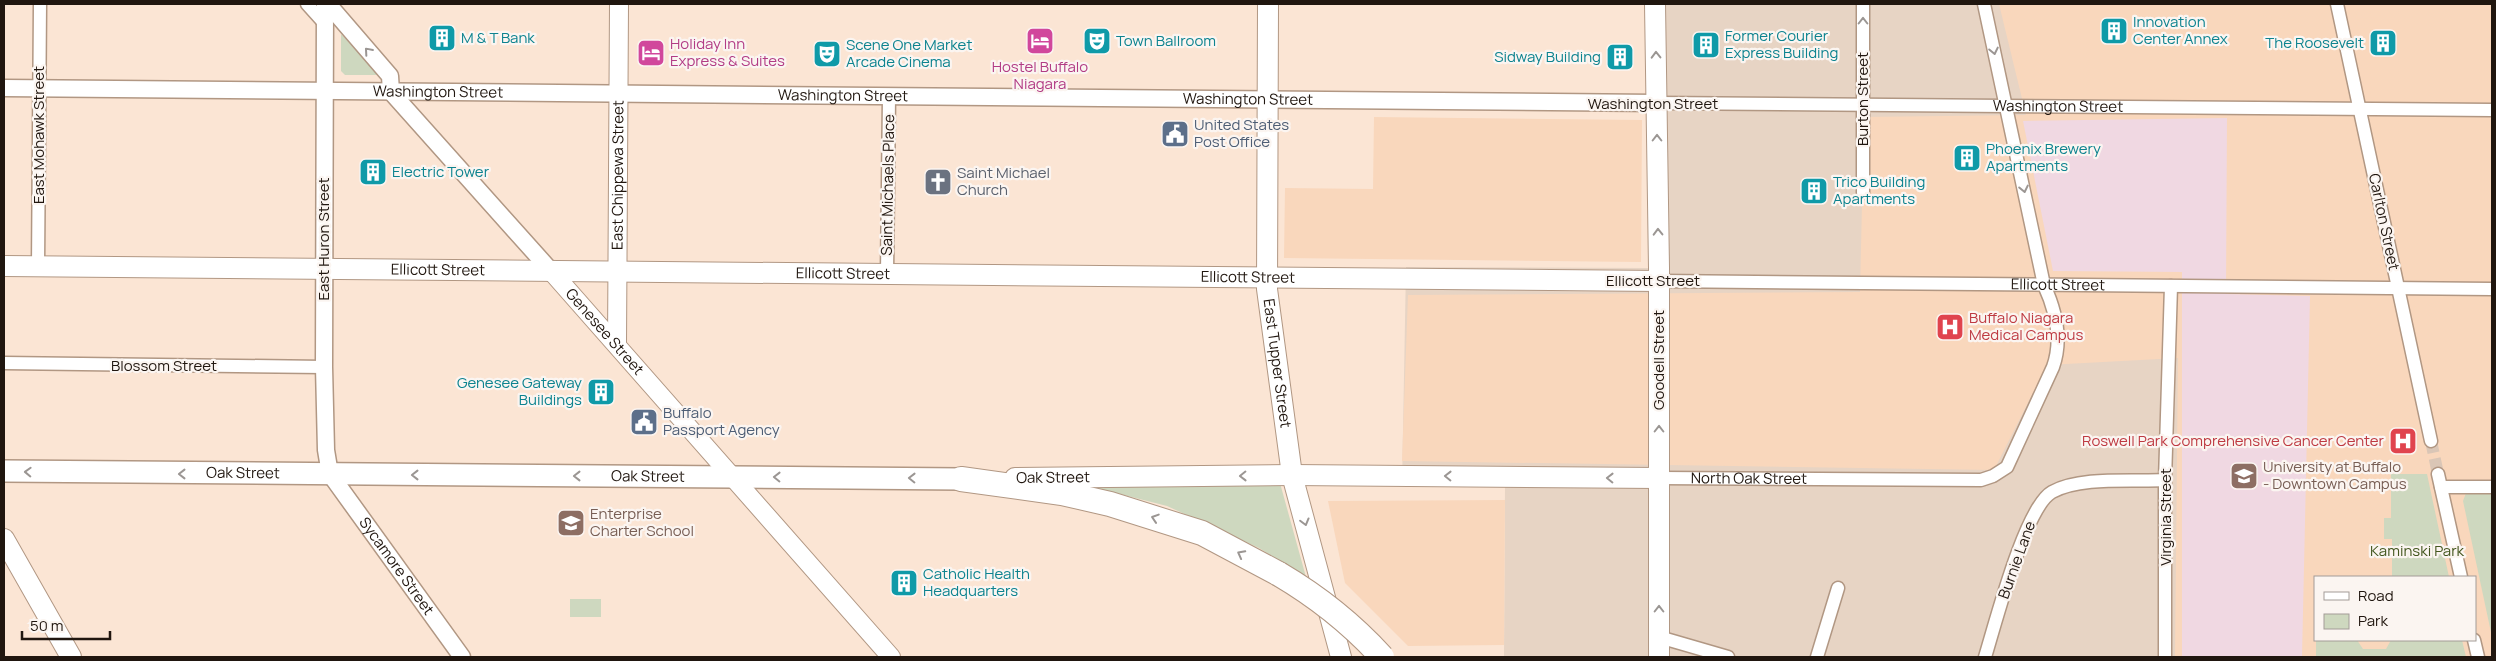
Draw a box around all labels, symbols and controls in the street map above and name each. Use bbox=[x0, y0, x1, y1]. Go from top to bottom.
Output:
place label: Innovation Center Annex bbox=[2133, 11, 2228, 49]
building icon: Innovation Center Annex bbox=[2099, 16, 2129, 46]
one-way arrow bbox=[1858, 17, 1868, 24]
building icon: M & T Bank bbox=[427, 23, 457, 53]
place label: Former Courier Express Building bbox=[1725, 25, 1838, 63]
hotel icon: Hostel Buffalo Niagara bbox=[1025, 26, 1055, 56]
theatre icon: Town Ballroom bbox=[1082, 26, 1112, 56]
place label: M & T Bank bbox=[461, 27, 535, 48]
building icon: The Roosevelt bbox=[2368, 28, 2398, 58]
place label: Town Ballroom bbox=[1116, 30, 1216, 51]
building icon: Former Courier Express Building bbox=[1691, 30, 1721, 60]
place label: The Roosevelt bbox=[2265, 32, 2364, 53]
place label: Holiday Inn Express & Suites bbox=[670, 33, 785, 71]
place label: Scene One Market Arcade Cinema bbox=[846, 34, 972, 72]
hotel icon: Holiday Inn Express & Suites bbox=[636, 38, 666, 68]
theatre icon: Scene One Market Arcade Cinema bbox=[812, 39, 842, 69]
building icon: Sidway Building bbox=[1605, 42, 1635, 72]
place label: Sidway Building bbox=[1494, 46, 1601, 67]
one-way arrow bbox=[365, 47, 374, 56]
one-way arrow bbox=[1989, 47, 1999, 56]
one-way arrow bbox=[1651, 50, 1661, 58]
street label: Burton Street bbox=[1852, 52, 1873, 146]
place label: Hostel Buffalo Niagara bbox=[992, 56, 1088, 94]
street label: East Mohawk Street bbox=[28, 66, 49, 204]
street label: Washington Street bbox=[373, 80, 503, 103]
street label: Washington Street bbox=[778, 84, 908, 106]
street label: Washington Street bbox=[1183, 88, 1313, 110]
street label: Washington Street bbox=[1588, 93, 1718, 114]
street label: Washington Street bbox=[1993, 95, 2123, 117]
street label: East Chippewa Street bbox=[607, 100, 628, 250]
street label: Saint Michaels Place bbox=[876, 114, 899, 256]
place label: United States Post Office bbox=[1194, 114, 1289, 152]
public building icon: United States Post Office bbox=[1160, 119, 1190, 149]
one-way arrow bbox=[1652, 134, 1662, 142]
place label: Phoenix Brewery Apartments bbox=[1986, 138, 2101, 176]
building icon: Phoenix Brewery Apartments bbox=[1952, 143, 1982, 173]
building icon: Electric Tower bbox=[358, 157, 388, 187]
place label: Electric Tower bbox=[392, 161, 490, 182]
place label: Saint Michael Church bbox=[957, 162, 1050, 200]
church icon: Saint Michael Church bbox=[923, 167, 953, 197]
place label: Trico Building Apartments bbox=[1833, 171, 1925, 209]
street label: Carlton Street bbox=[2364, 172, 2405, 272]
building icon: Trico Building Apartments bbox=[1799, 176, 1829, 206]
street label: East Huron Street bbox=[313, 177, 334, 301]
one-way arrow bbox=[2018, 184, 2029, 193]
one-way arrow bbox=[1653, 228, 1663, 236]
street label: Ellicott Street bbox=[391, 259, 485, 280]
street label: Ellicott Street bbox=[796, 262, 890, 284]
street label: Ellicott Street bbox=[1201, 266, 1295, 288]
street label: Ellicott Street bbox=[1606, 270, 1700, 291]
street label: Ellicott Street bbox=[2011, 273, 2105, 295]
street label: Genesee Street bbox=[561, 283, 649, 379]
street label: East Tupper Street bbox=[1258, 297, 1297, 429]
place label: Buffalo Niagara Medical Campus bbox=[1969, 307, 2083, 345]
street label: Goodell Street bbox=[1648, 310, 1669, 410]
hospital icon: Buffalo Niagara Medical Campus bbox=[1935, 312, 1965, 342]
street label: Blossom Street bbox=[111, 355, 217, 376]
place label: Genesee Gateway Buildings bbox=[457, 372, 582, 410]
building icon: Genesee Gateway Buildings bbox=[586, 377, 616, 407]
place label: Buffalo Passport Agency bbox=[663, 402, 780, 440]
public building icon: Buffalo Passport Agency bbox=[629, 407, 659, 437]
one-way arrow bbox=[1654, 425, 1664, 433]
hospital icon: Roswell Park Comprehensive Cancer Center bbox=[2388, 426, 2418, 456]
place label: Roswell Park Comprehensive Cancer Center bbox=[2082, 430, 2385, 451]
place label: University at Buffalo - Downtown Campus bbox=[2263, 456, 2407, 494]
school or university icon: University at Buffalo - Downtown Campus bbox=[2229, 461, 2259, 491]
street label: Oak Street bbox=[206, 462, 280, 483]
street label: Oak Street bbox=[611, 465, 685, 487]
street label: Oak Street bbox=[1016, 466, 1090, 488]
one-way arrow bbox=[24, 467, 32, 477]
street label: North Oak Street bbox=[1691, 467, 1807, 489]
street label: Virginia Street bbox=[2155, 468, 2176, 566]
one-way arrow bbox=[178, 469, 186, 479]
one-way arrow bbox=[411, 470, 418, 480]
one-way arrow bbox=[573, 471, 581, 481]
one-way arrow bbox=[773, 471, 781, 482]
one-way arrow bbox=[1239, 471, 1247, 481]
one-way arrow bbox=[1443, 471, 1451, 482]
one-way arrow bbox=[908, 473, 916, 483]
one-way arrow bbox=[1606, 473, 1614, 483]
place label: Enterprise Charter School bbox=[590, 503, 694, 541]
school or university icon: Enterprise Charter School bbox=[556, 508, 586, 538]
street label: Sycamore Street bbox=[354, 513, 439, 619]
one-way arrow bbox=[1151, 514, 1160, 524]
one-way arrow bbox=[1299, 518, 1310, 527]
street label: Burnie Lane bbox=[1993, 518, 2040, 602]
park label: Kaminski Park bbox=[2370, 540, 2465, 561]
one-way arrow bbox=[1237, 550, 1246, 560]
place label: Catholic Health Headquarters bbox=[923, 563, 1030, 601]
building icon: Catholic Health Headquarters bbox=[889, 568, 919, 598]
legend bbox=[2314, 576, 2476, 641]
text: Road bbox=[2358, 585, 2394, 606]
one-way arrow bbox=[1654, 604, 1664, 612]
scale bar bbox=[22, 608, 110, 640]
text: Park bbox=[2358, 610, 2388, 631]
text: 50 m bbox=[30, 615, 64, 636]

